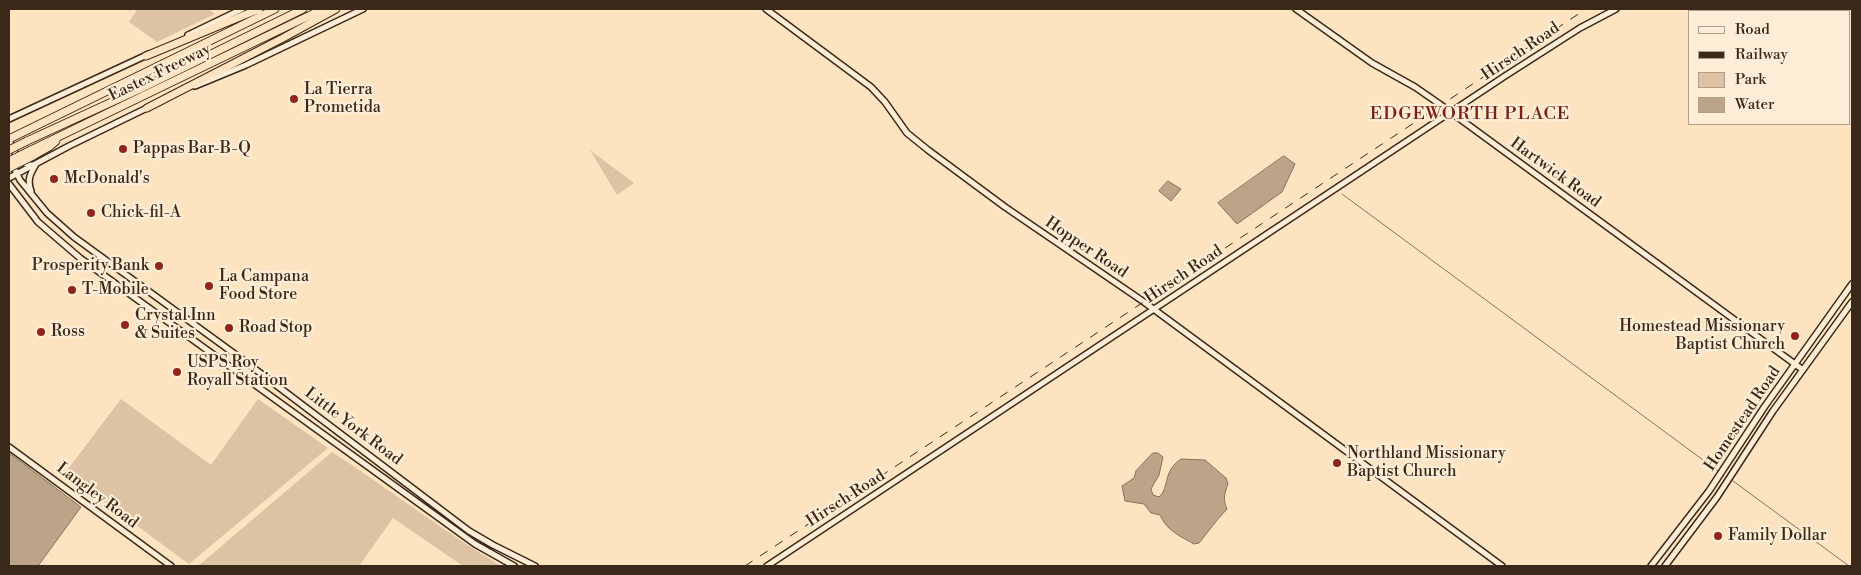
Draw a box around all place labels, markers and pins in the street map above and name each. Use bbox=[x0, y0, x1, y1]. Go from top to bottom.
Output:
place label: La Tierra Prometida bbox=[304, 80, 381, 118]
marker: La Tierra Prometida bbox=[288, 93, 300, 105]
place label: Pappas Bar-B-Q bbox=[133, 139, 251, 159]
marker: Pappas Bar-B-Q bbox=[117, 143, 129, 155]
place label: McDonald's bbox=[64, 169, 150, 189]
marker: McDonald's bbox=[48, 173, 60, 185]
place label: Chick-fil-A bbox=[101, 203, 181, 223]
marker: Chick-fil-A bbox=[85, 207, 97, 219]
place label: Prosperity Bank bbox=[32, 256, 149, 276]
marker: Prosperity Bank bbox=[153, 260, 165, 272]
place label: La Campana Food Store bbox=[219, 267, 309, 305]
place label: T-Mobile bbox=[82, 280, 149, 300]
marker: La Campana Food Store bbox=[203, 280, 215, 292]
marker: T-Mobile bbox=[66, 284, 78, 296]
place label: Crystal Inn & Suites bbox=[135, 306, 216, 344]
place label: Homestead Missionary Baptist Church bbox=[1619, 317, 1785, 355]
place label: Road Stop bbox=[239, 318, 312, 338]
marker: Crystal Inn & Suites bbox=[119, 319, 131, 331]
place label: Ross bbox=[51, 322, 85, 342]
marker: Road Stop bbox=[223, 322, 235, 334]
marker: Ross bbox=[35, 326, 47, 338]
marker: Homestead Missionary Baptist Church bbox=[1789, 330, 1801, 342]
place label: USPS Roy Royall Station bbox=[187, 353, 288, 391]
marker: USPS Roy Royall Station bbox=[171, 366, 183, 378]
place label: Northland Missionary Baptist Church bbox=[1347, 444, 1506, 482]
marker: Northland Missionary Baptist Church bbox=[1331, 457, 1343, 469]
place label: Family Dollar bbox=[1728, 526, 1827, 546]
marker: Family Dollar bbox=[1712, 530, 1724, 542]

